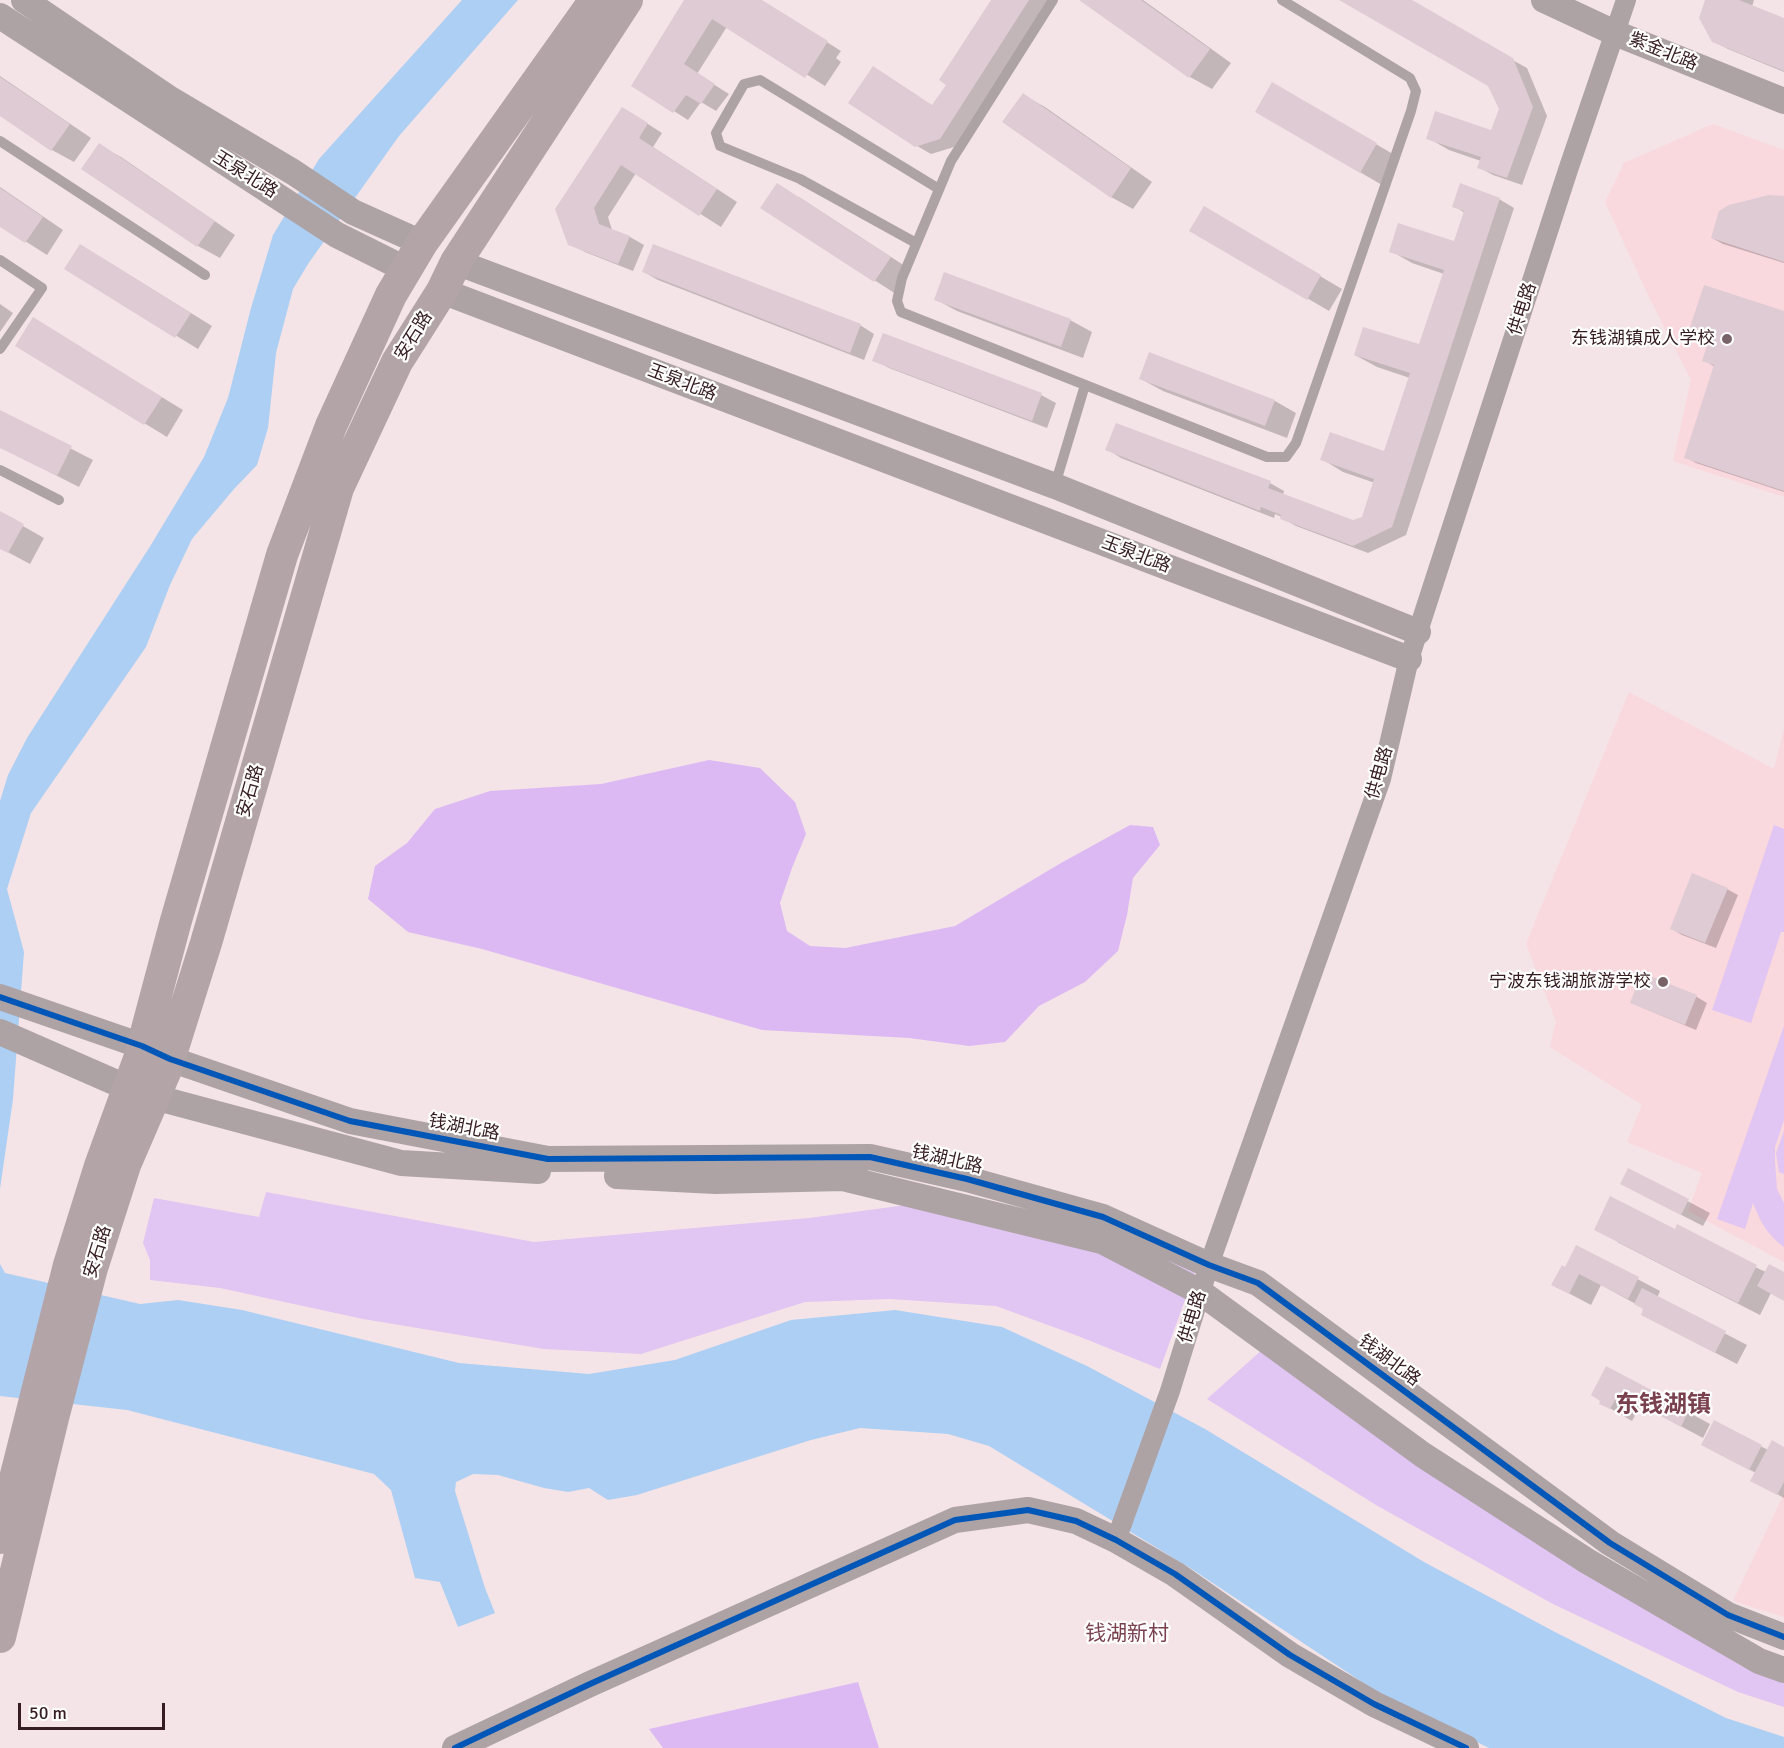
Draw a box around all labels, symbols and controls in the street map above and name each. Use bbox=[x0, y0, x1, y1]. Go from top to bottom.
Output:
street label: 紫金北路 bbox=[1626, 29, 1700, 75]
street label: 玉泉北路 bbox=[209, 147, 281, 203]
street label: 供电路 bbox=[1504, 280, 1542, 338]
street label: 安石路 bbox=[391, 307, 437, 365]
place label: 东钱湖镇成人学校 bbox=[1571, 328, 1715, 350]
marker: 东钱湖镇成人学校 bbox=[1720, 332, 1734, 346]
street label: 玉泉北路 bbox=[645, 360, 719, 406]
street label: 玉泉北路 bbox=[1099, 532, 1173, 578]
street label: 供电路 bbox=[1362, 744, 1398, 802]
street label: 安石路 bbox=[233, 762, 269, 820]
place label: 宁波东钱湖旅游学校 bbox=[1489, 971, 1651, 993]
marker: 宁波东钱湖旅游学校 bbox=[1656, 975, 1670, 989]
street label: 钱湖北路 bbox=[427, 1111, 501, 1145]
street label: 钱湖北路 bbox=[909, 1141, 985, 1179]
street label: 安石路 bbox=[80, 1223, 116, 1281]
street label: 供电路 bbox=[1175, 1288, 1211, 1346]
street label: 钱湖北路 bbox=[1354, 1331, 1424, 1391]
district label: 东钱湖镇 bbox=[1615, 1392, 1711, 1420]
district label: 钱湖新村 bbox=[1085, 1621, 1169, 1647]
scale bar bbox=[21, 1691, 168, 1729]
text: 50 m bbox=[29, 1702, 67, 1724]

